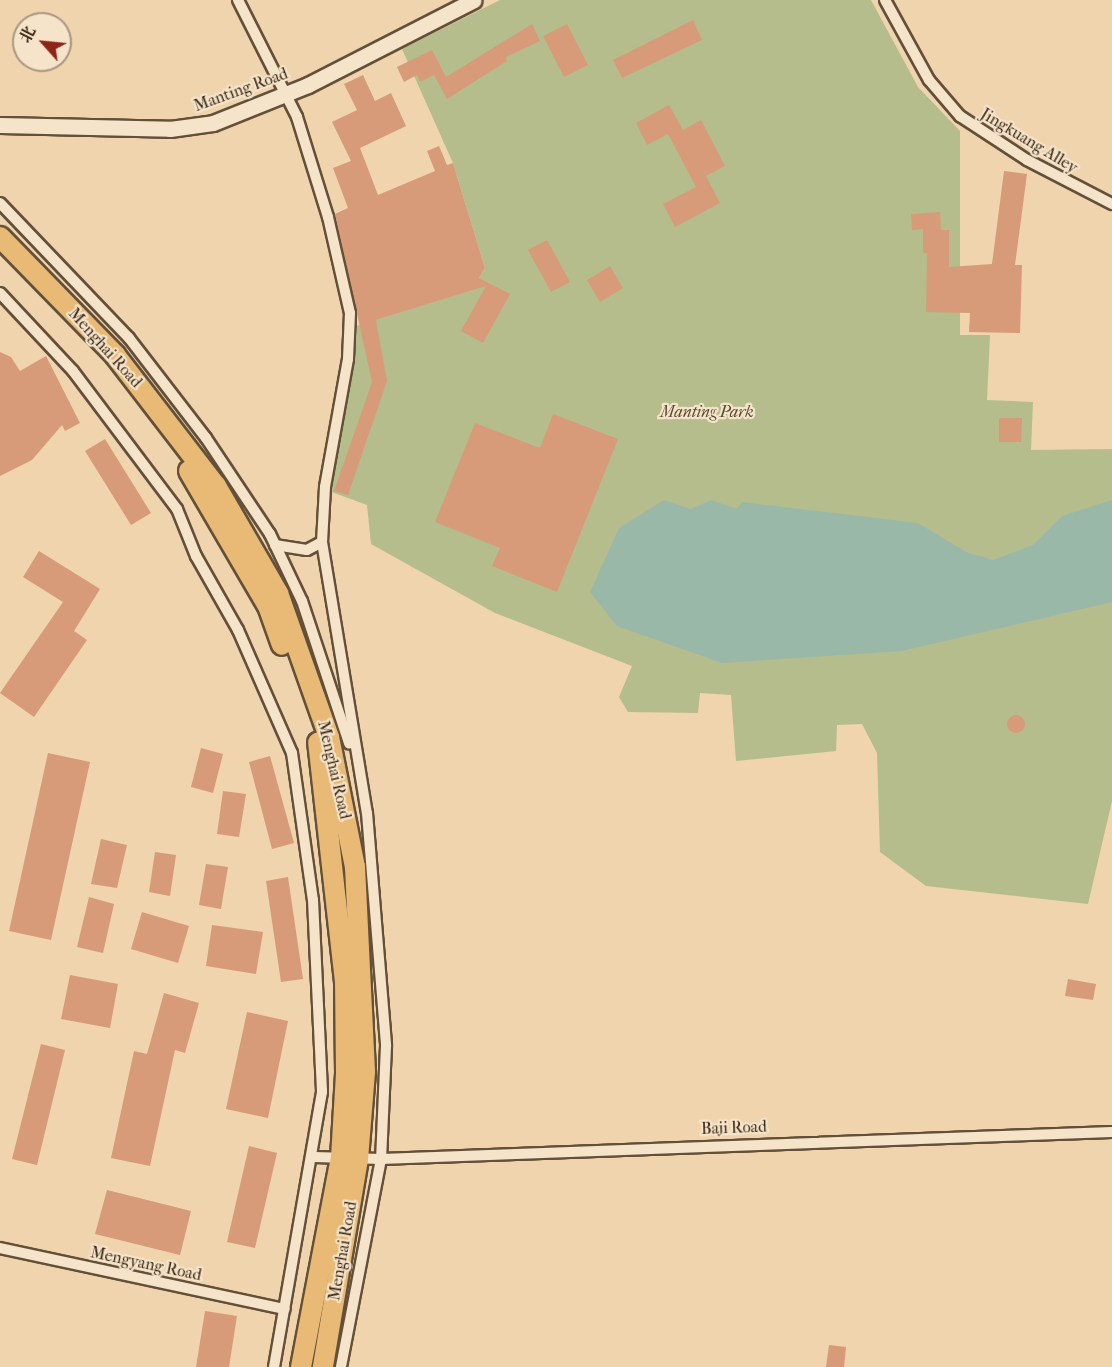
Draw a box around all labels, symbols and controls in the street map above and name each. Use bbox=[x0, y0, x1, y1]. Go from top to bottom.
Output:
north arrow bbox=[12, 12, 72, 72]
text: 北 bbox=[15, 23, 39, 46]
street label: Manting Road bbox=[191, 64, 291, 116]
street label: Jingkuang Alley bbox=[977, 105, 1081, 177]
street label: Menghai Road bbox=[64, 304, 146, 392]
park label: Manting Park bbox=[660, 402, 754, 422]
street label: Menghai Road bbox=[313, 719, 355, 821]
street label: Baji Road bbox=[701, 1117, 767, 1139]
street label: Menghai Road bbox=[325, 1200, 361, 1302]
street label: Mengyang Road bbox=[89, 1243, 203, 1285]

